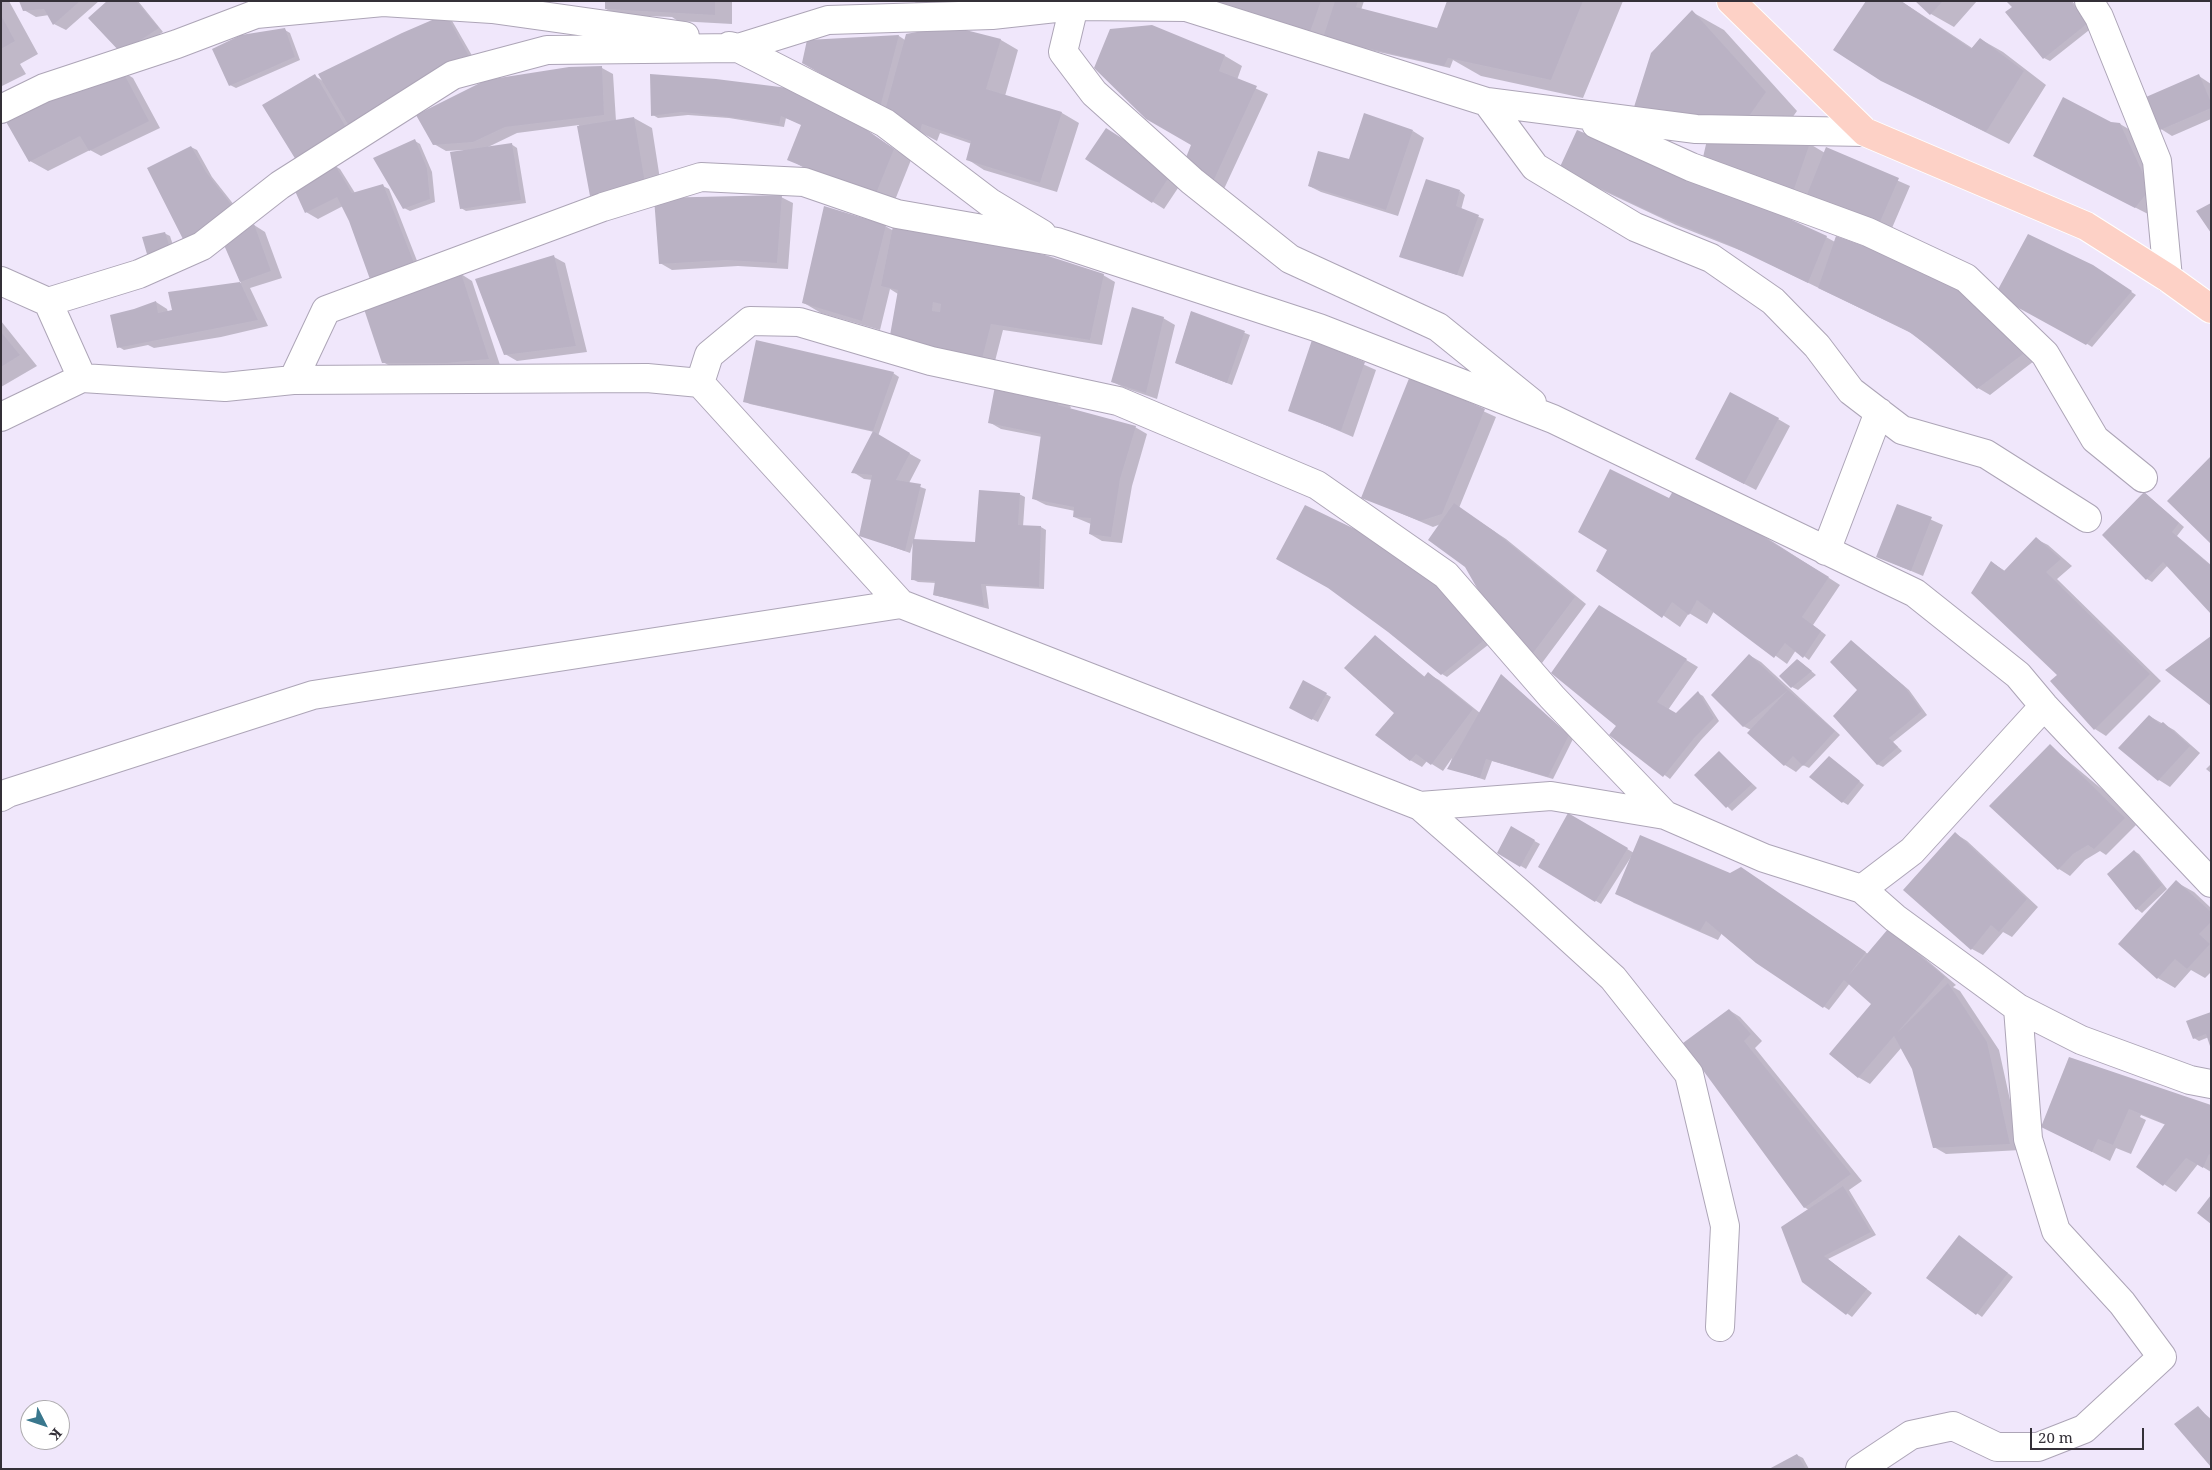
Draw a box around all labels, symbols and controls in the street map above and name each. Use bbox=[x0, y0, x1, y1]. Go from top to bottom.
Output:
north arrow bbox=[20, 1400, 70, 1450]
scale bar bbox=[2032, 1418, 2146, 1450]
text: K bbox=[45, 1424, 66, 1445]
text: 20 m bbox=[2038, 1427, 2073, 1447]

